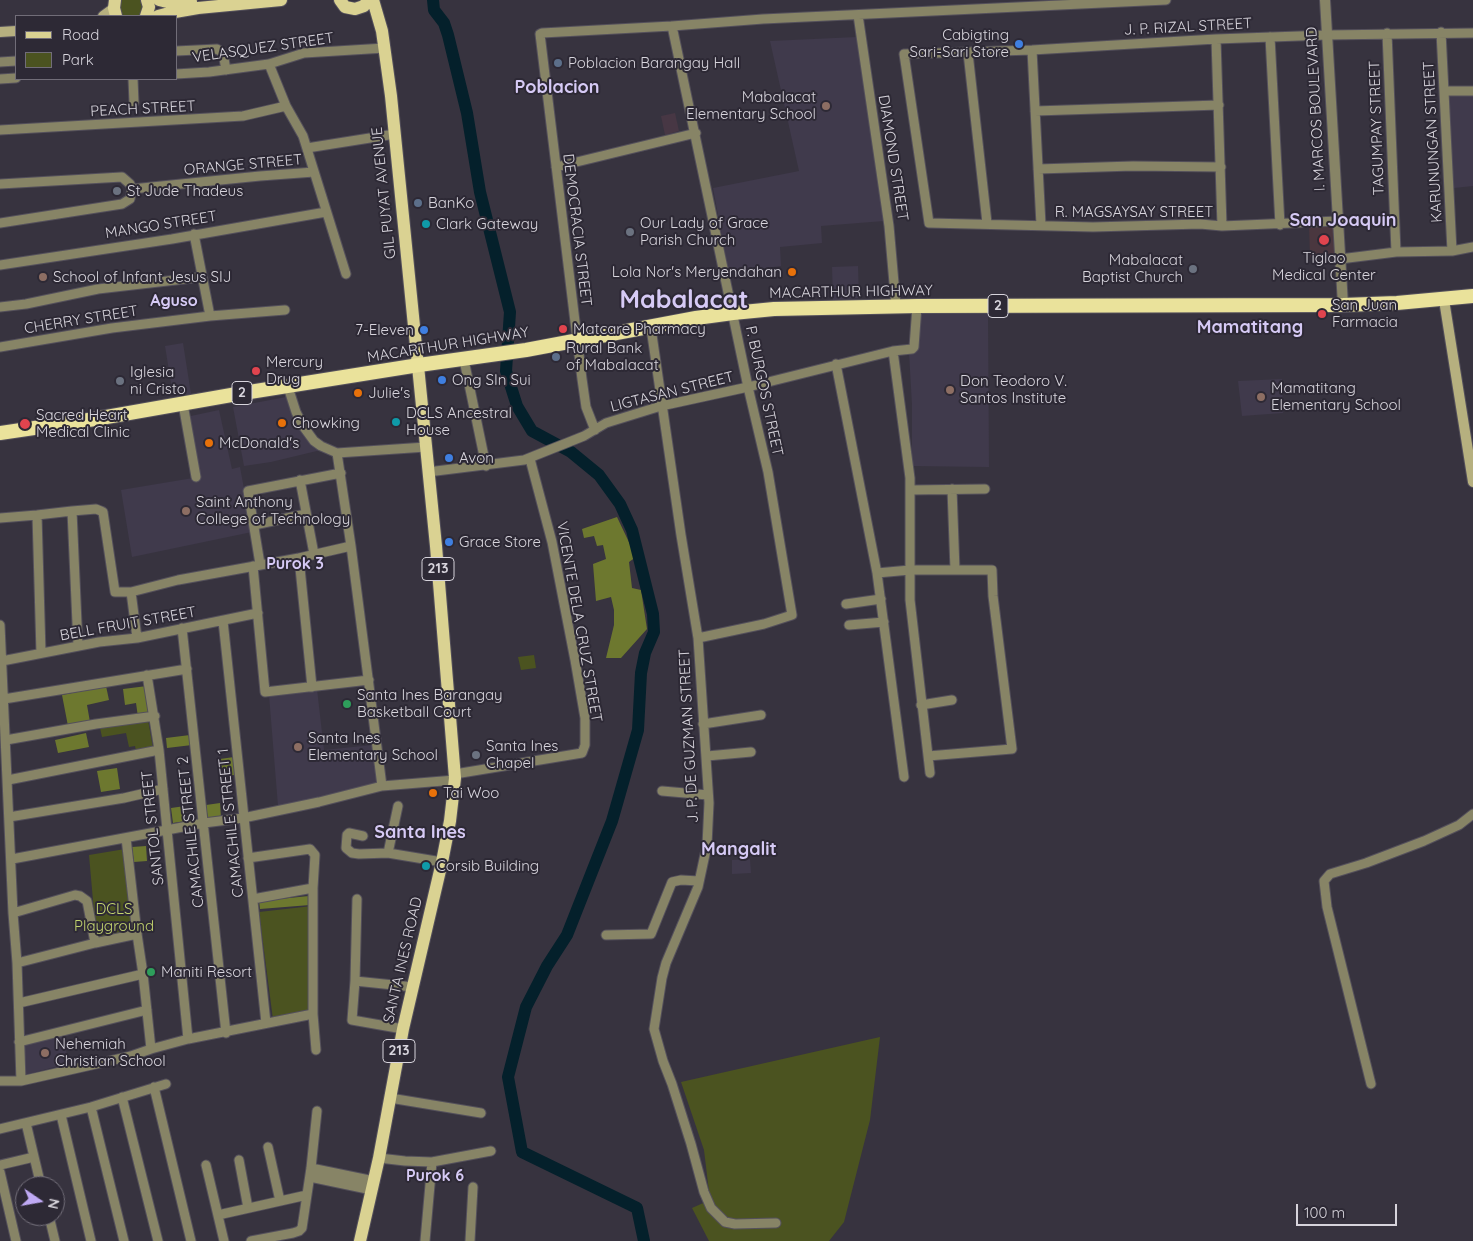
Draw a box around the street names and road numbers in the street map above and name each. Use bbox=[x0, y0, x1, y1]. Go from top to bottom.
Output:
street label: J. P. RIZAL STREET bbox=[1123, 15, 1253, 39]
street label: I. MARCOS BOULEVARD bbox=[1303, 26, 1329, 192]
street label: VELASQUEZ STREET bbox=[191, 29, 335, 67]
street label: TAGUMPAY STREET bbox=[1366, 60, 1388, 196]
street label: KARUNUNGAN STREET bbox=[1420, 61, 1446, 223]
street label: DIAMOND STREET bbox=[874, 94, 912, 222]
street label: PEACH STREET bbox=[90, 97, 196, 121]
street label: GIL PUYAT AVENUE bbox=[368, 126, 400, 260]
street label: ORANGE STREET bbox=[183, 151, 303, 179]
street label: DEMOCRACIA STREET bbox=[559, 153, 595, 307]
street label: R. MAGSAYSAY STREET bbox=[1055, 203, 1213, 221]
street label: MANGO STREET bbox=[104, 207, 218, 243]
street label: MACARTHUR HIGHWAY bbox=[769, 282, 933, 302]
road number: 2 bbox=[988, 294, 1008, 318]
street label: CHERRY STREET bbox=[23, 302, 139, 338]
street label: MACARTHUR HIGHWAY bbox=[366, 323, 530, 367]
street label: P. BURGOS STREET bbox=[741, 324, 787, 458]
street label: LIGTASAN STREET bbox=[608, 368, 736, 416]
road number: 2 bbox=[232, 382, 252, 404]
street label: VICENTE DELA CRUZ STREET bbox=[552, 520, 606, 724]
road number: 213 bbox=[422, 558, 454, 580]
street label: BELL FRUIT STREET bbox=[58, 603, 198, 645]
street label: J. P. DE GUZMAN STREET bbox=[675, 648, 703, 824]
street label: CAMACHILE STREET 1 bbox=[214, 748, 248, 898]
street label: CAMACHILE STREET 2 bbox=[174, 755, 208, 909]
street label: SANTOL STREET bbox=[138, 770, 168, 886]
street label: SANTA INES ROAD bbox=[380, 895, 426, 1025]
road number: 213 bbox=[383, 1040, 415, 1062]

